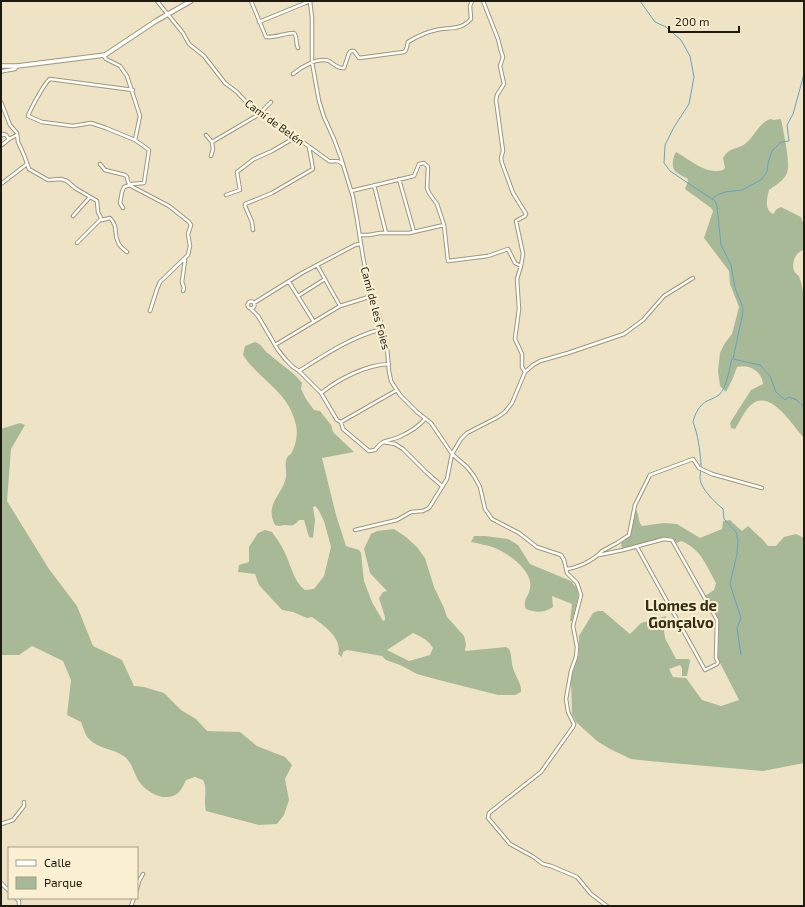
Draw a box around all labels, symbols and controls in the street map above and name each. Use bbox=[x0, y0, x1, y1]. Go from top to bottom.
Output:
scale bar bbox=[669, 8, 739, 34]
text: 200 m bbox=[675, 14, 709, 28]
street label: Camí de Belén bbox=[243, 96, 307, 148]
street label: Camí de les Foies bbox=[359, 265, 393, 351]
district label: Llomes de Gonçalvo bbox=[645, 596, 717, 633]
legend bbox=[8, 847, 138, 899]
text: Calle bbox=[44, 855, 71, 869]
text: Parque bbox=[44, 875, 82, 889]

